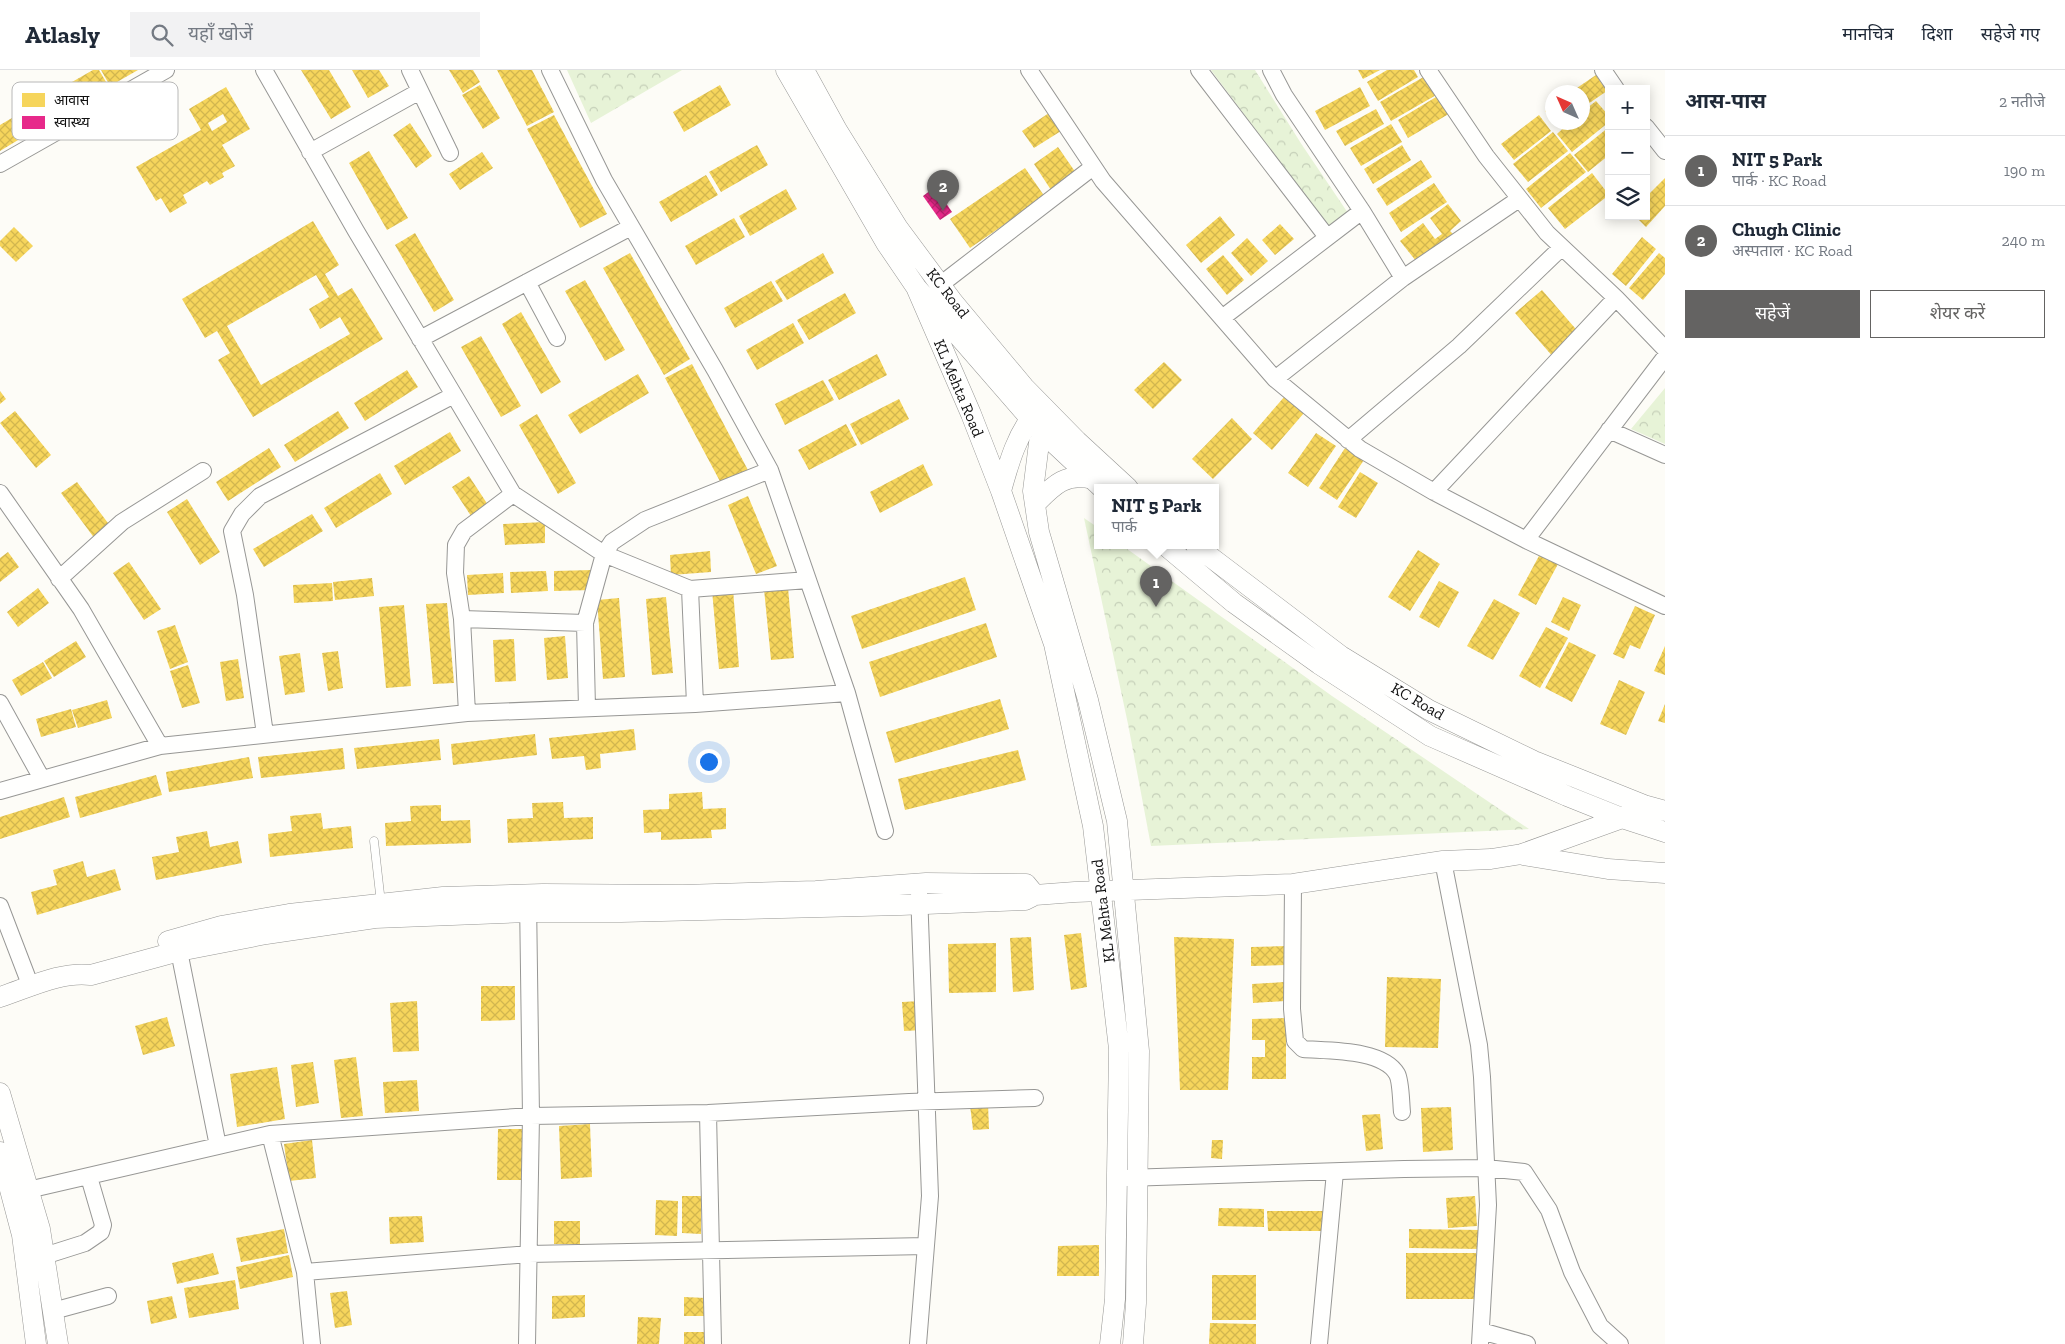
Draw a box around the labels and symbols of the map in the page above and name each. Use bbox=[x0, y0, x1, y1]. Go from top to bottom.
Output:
legend bbox=[12, 82, 178, 140]
north arrow bbox=[1545, 85, 1590, 130]
text: आवास bbox=[54, 92, 90, 109]
text: स्वास्थ्य bbox=[54, 114, 90, 131]
pin: 2 bbox=[927, 170, 959, 211]
street label: KC Road bbox=[923, 264, 974, 322]
street label: KL Mehta Road bbox=[930, 336, 988, 440]
pin: 1 bbox=[1140, 566, 1172, 607]
street label: KC Road bbox=[1388, 678, 1448, 724]
your location bbox=[696, 749, 722, 775]
street label: KL Mehta Road bbox=[1087, 858, 1119, 964]

